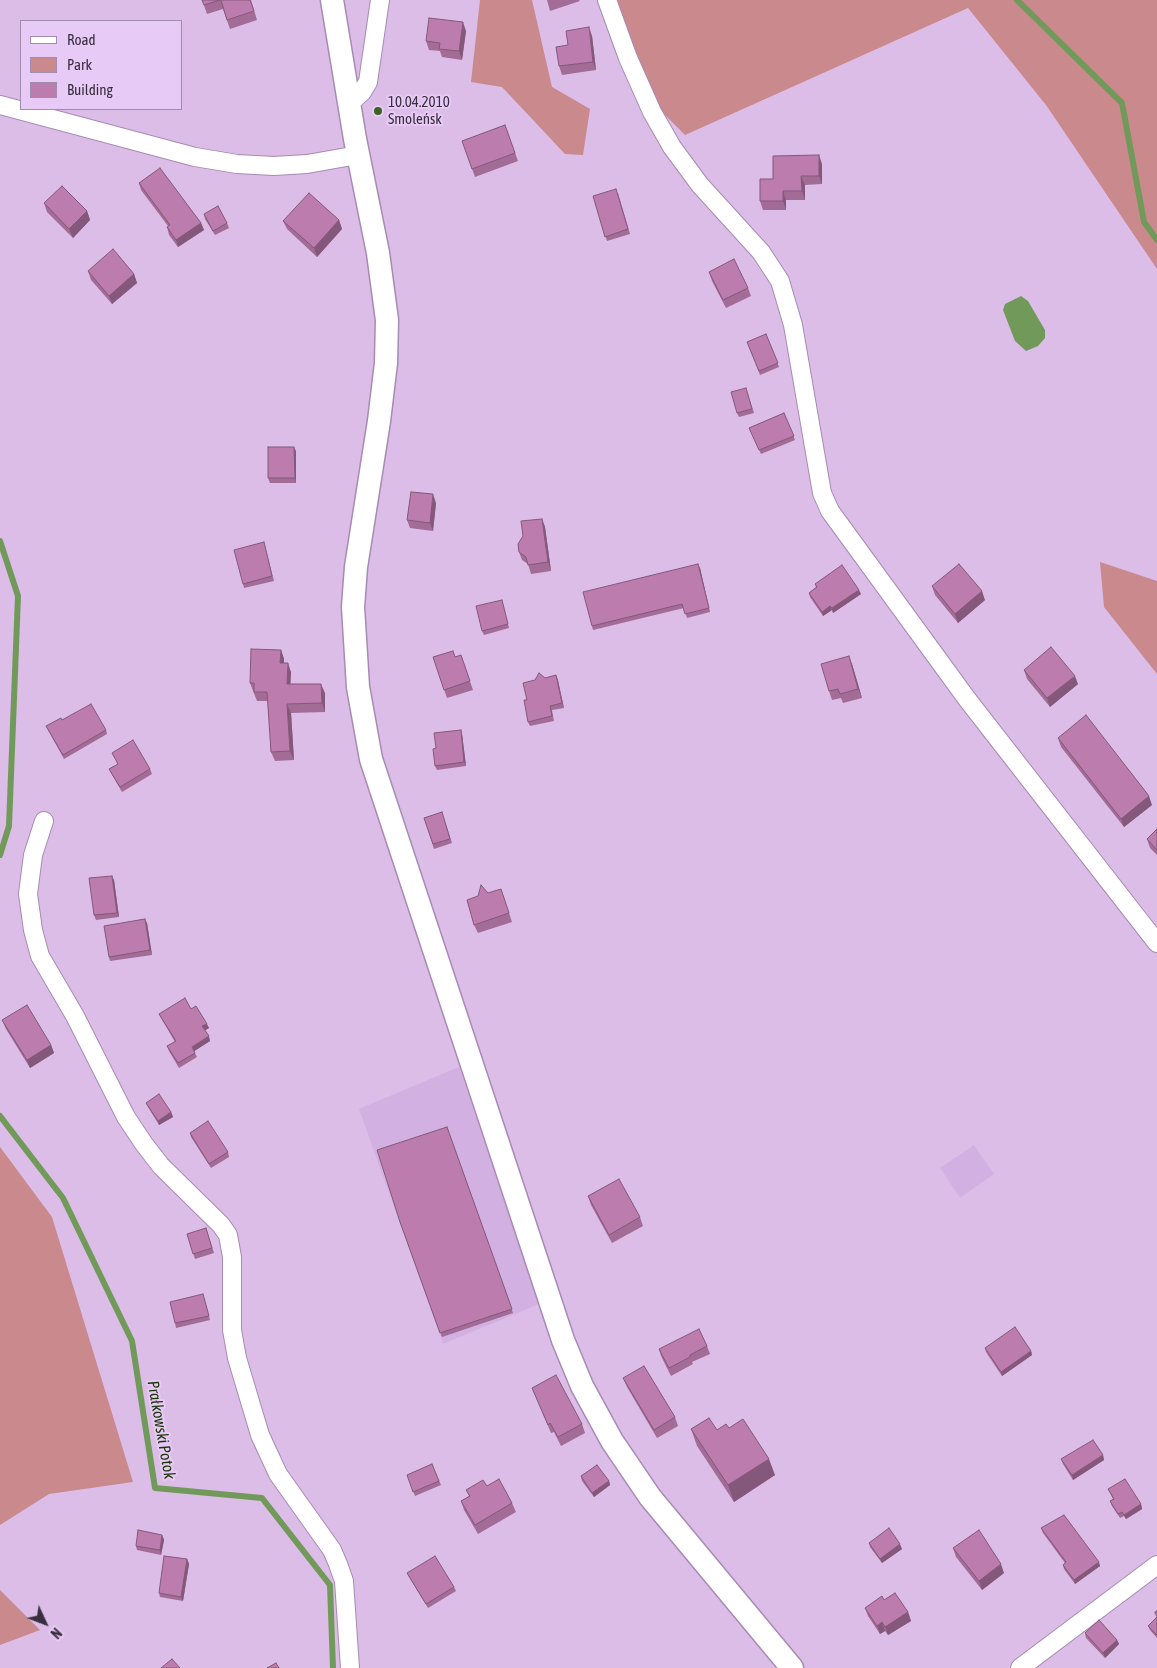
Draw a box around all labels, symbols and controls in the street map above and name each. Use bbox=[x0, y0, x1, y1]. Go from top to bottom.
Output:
legend bbox=[20, 20, 182, 110]
text: Road bbox=[67, 31, 96, 48]
text: Park bbox=[67, 56, 92, 73]
text: Building bbox=[67, 81, 113, 98]
place label: 10.04.2010 Smoleńsk bbox=[388, 93, 450, 128]
marker: 10.04.2010 Smoleńsk bbox=[372, 105, 384, 117]
water label: Prałkowski Potok bbox=[143, 1379, 179, 1481]
north arrow bbox=[20, 1598, 70, 1648]
text: N bbox=[47, 1625, 65, 1642]

